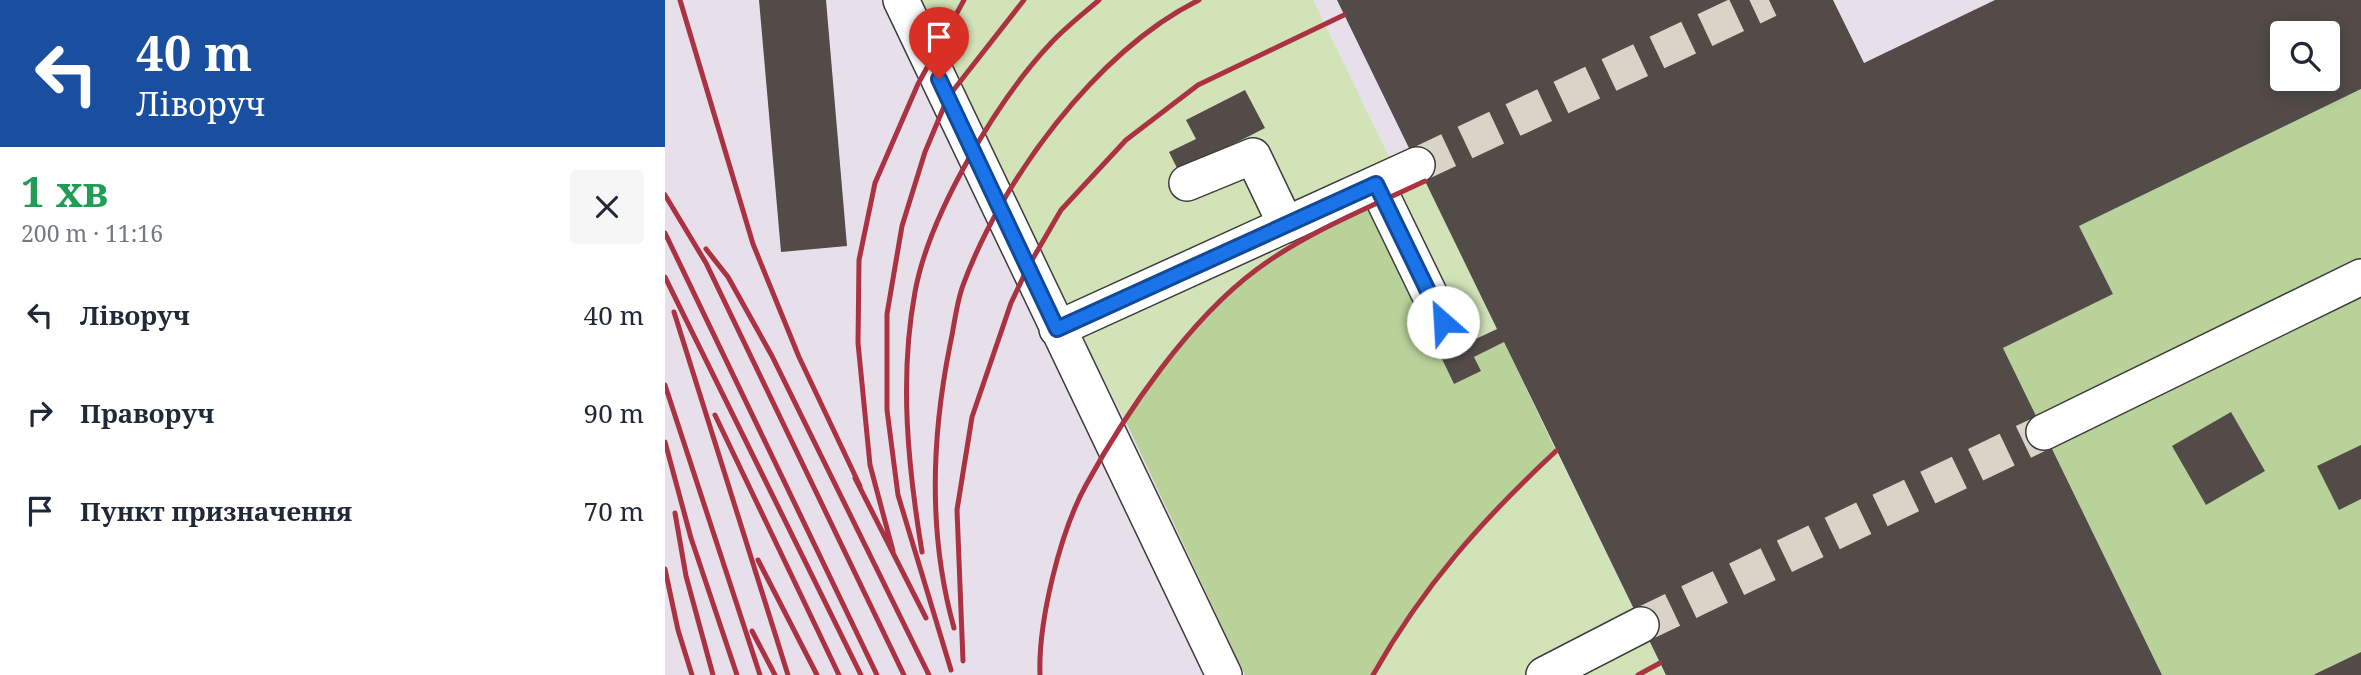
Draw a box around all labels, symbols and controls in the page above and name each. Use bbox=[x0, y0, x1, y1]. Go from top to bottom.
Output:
pin bbox=[909, 7, 969, 79]
icon: arrive bbox=[920, 18, 958, 56]
text: 40 m bbox=[136, 19, 252, 85]
map controls bbox=[2270, 21, 2340, 91]
button: search bbox=[2270, 21, 2340, 91]
icon: left bbox=[21, 28, 112, 119]
text: Ліворуч bbox=[136, 82, 265, 125]
text: 1 хв bbox=[21, 162, 108, 219]
button: close bbox=[570, 170, 644, 244]
text: 200 m · 11:16 bbox=[21, 217, 163, 249]
position arrow bbox=[1406, 285, 1480, 359]
icon: left bbox=[21, 296, 59, 334]
text: Ліворуч bbox=[80, 297, 190, 333]
text: 40 m bbox=[584, 297, 644, 333]
icon: right bbox=[21, 394, 59, 432]
text: Праворуч bbox=[80, 395, 214, 431]
text: 90 m bbox=[584, 395, 644, 431]
icon: arrive bbox=[21, 492, 59, 530]
text: Пункт призначення bbox=[80, 493, 352, 529]
text: 70 m bbox=[584, 493, 644, 529]

